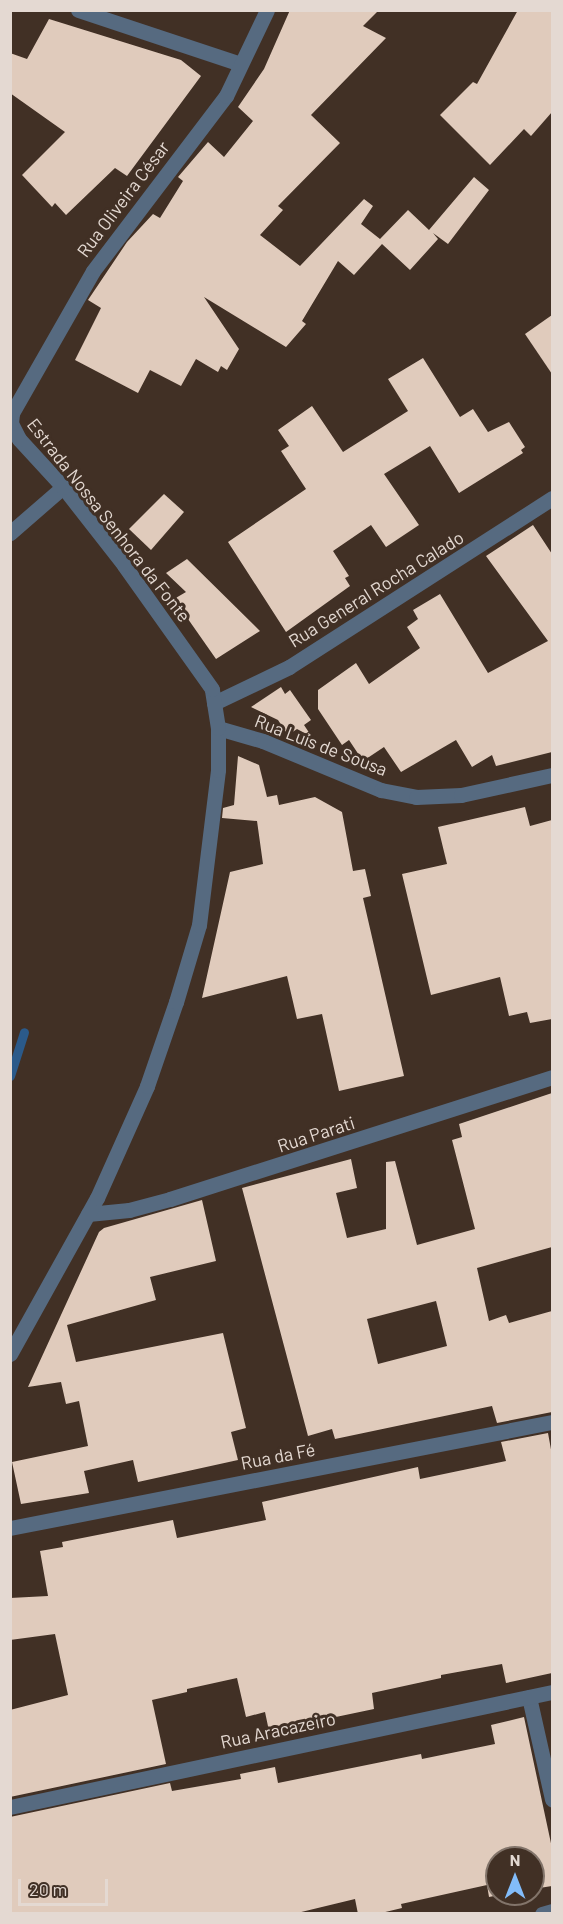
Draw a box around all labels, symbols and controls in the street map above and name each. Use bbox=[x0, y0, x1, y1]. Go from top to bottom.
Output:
street label: Rua Oliveira César bbox=[72, 137, 174, 261]
street label: Estrada Nossa Senhora da Fonte bbox=[23, 414, 195, 626]
street label: Rua General Rocha Calado bbox=[284, 526, 468, 652]
street label: Rua Luís de Sousa bbox=[252, 710, 390, 780]
street label: Rua Parati bbox=[275, 1111, 357, 1157]
street label: Rua da Fé bbox=[239, 1438, 317, 1474]
street label: Rua Aracazeiro bbox=[218, 1707, 338, 1753]
north arrow bbox=[485, 1846, 545, 1906]
text: N bbox=[510, 1850, 520, 1869]
scale bar bbox=[21, 1867, 111, 1905]
text: 20 m bbox=[29, 1878, 67, 1900]

